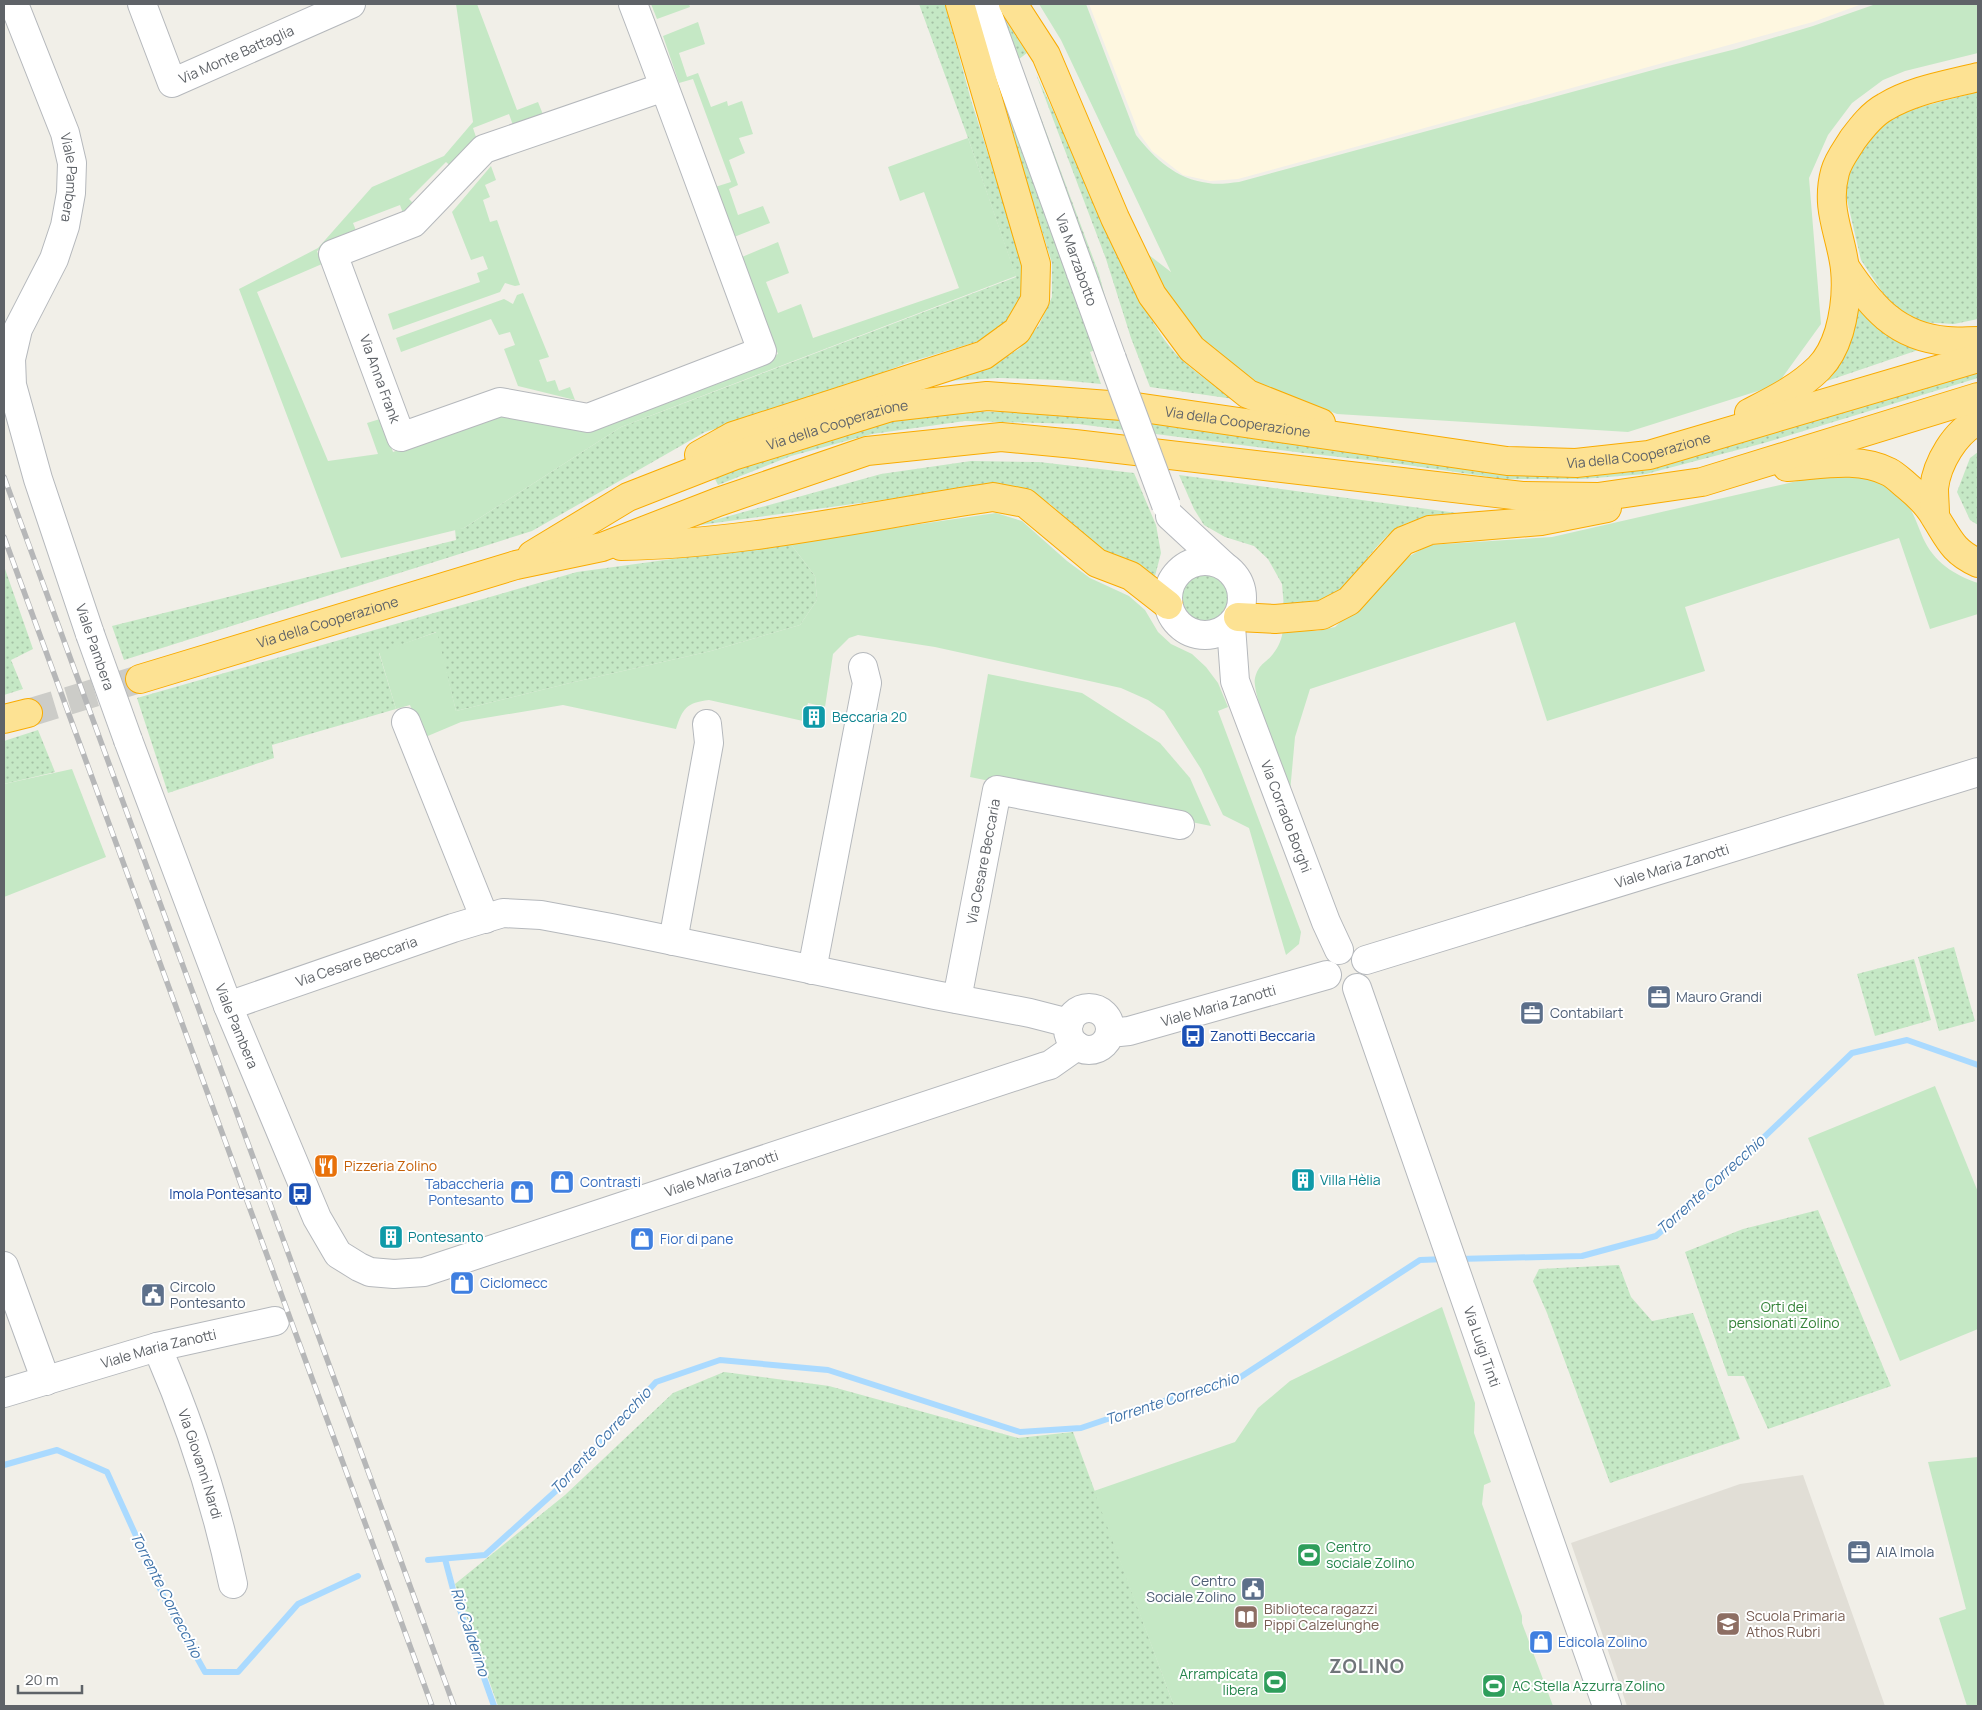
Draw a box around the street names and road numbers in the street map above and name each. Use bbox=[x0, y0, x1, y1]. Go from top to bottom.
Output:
street label: Via Monte Battaglia bbox=[176, 20, 297, 88]
street label: Viale Pambera bbox=[56, 131, 82, 224]
street label: Via Marzabotto bbox=[1051, 211, 1102, 308]
street label: Via Anna Frank bbox=[356, 332, 406, 427]
street label: Via della Cooperazione bbox=[764, 395, 909, 454]
street label: Via della Cooperazione bbox=[1164, 401, 1312, 441]
street label: Via della Cooperazione bbox=[1566, 427, 1713, 472]
street label: Via della Cooperazione bbox=[254, 591, 400, 652]
street label: Viale Pambera bbox=[72, 601, 119, 693]
street label: Via Corrado Borghi bbox=[1257, 757, 1317, 875]
street label: Via Cesare Beccaria bbox=[962, 797, 1004, 926]
street label: Viale Maria Zanotti bbox=[1612, 839, 1731, 892]
street label: Via Cesare Beccaria bbox=[293, 931, 420, 991]
street label: Viale Maria Zanotti bbox=[1159, 980, 1278, 1031]
street label: Viale Pambera bbox=[211, 981, 263, 1071]
street label: Viale Maria Zanotti bbox=[662, 1145, 781, 1201]
street label: Via Luigi Tinti bbox=[1460, 1304, 1505, 1390]
street label: Viale Maria Zanotti bbox=[98, 1324, 218, 1372]
street label: Via Giovanni Nardi bbox=[174, 1406, 227, 1521]

